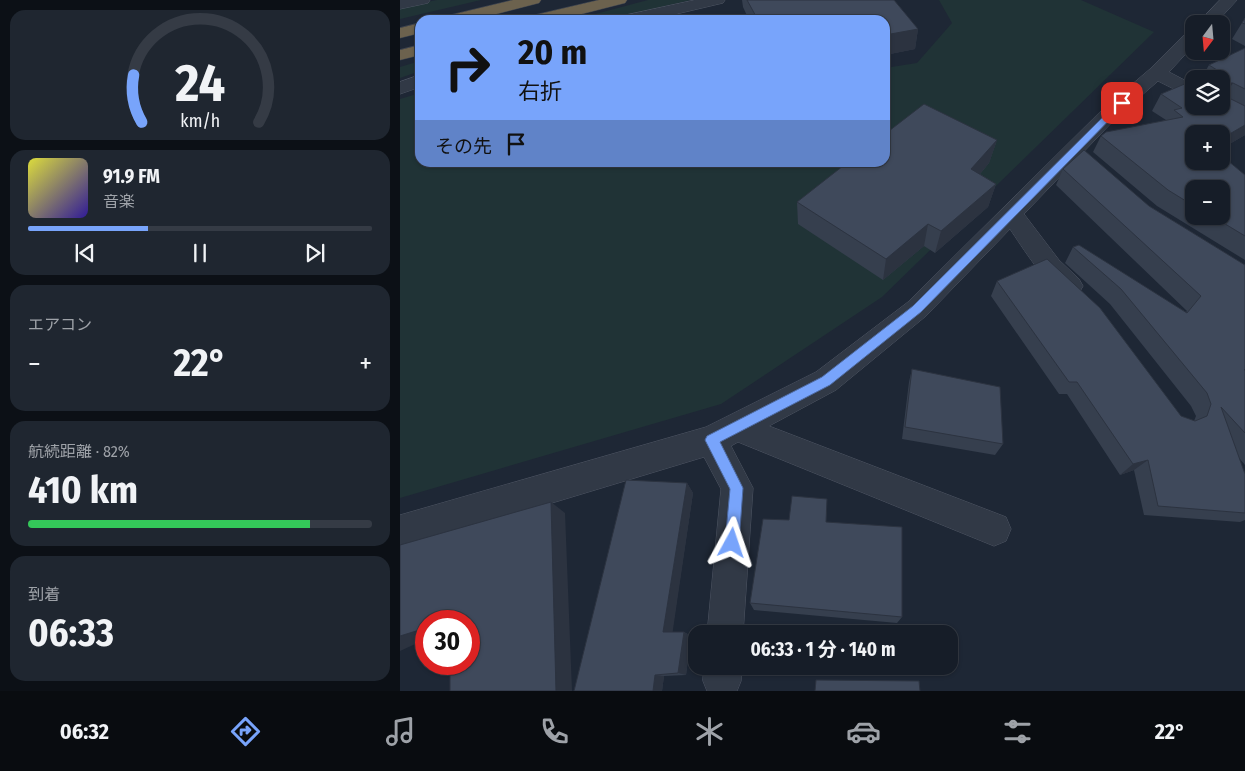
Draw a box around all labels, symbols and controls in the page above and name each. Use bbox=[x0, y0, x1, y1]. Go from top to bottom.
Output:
north arrow bbox=[1185, 15, 1230, 60]
map controls bbox=[1185, 15, 1230, 225]
text: 20 m bbox=[518, 31, 587, 73]
icon: right bbox=[435, 35, 500, 100]
text: 24 bbox=[174, 52, 225, 115]
button: layers bbox=[1185, 70, 1230, 115]
text: 右折 bbox=[518, 78, 562, 105]
pin bbox=[1101, 82, 1143, 124]
icon: arrive bbox=[1108, 89, 1136, 117]
text: km/h bbox=[180, 110, 220, 132]
button: + bbox=[1185, 125, 1230, 170]
icon: arrive bbox=[502, 130, 530, 158]
text: その先 bbox=[435, 135, 492, 158]
text: 91.9 FM bbox=[103, 165, 160, 188]
button: − bbox=[1185, 180, 1230, 225]
text: 音楽 bbox=[103, 192, 135, 211]
icon: previous bbox=[71, 239, 99, 267]
icon: pause bbox=[186, 239, 214, 267]
icon: next bbox=[301, 239, 329, 267]
text: エアコン bbox=[28, 315, 92, 334]
text: 22° bbox=[173, 340, 226, 386]
text: − bbox=[28, 347, 41, 380]
text: + bbox=[359, 347, 372, 380]
text: 航続距離 · 82% bbox=[28, 442, 130, 461]
text: 410 km bbox=[28, 467, 138, 513]
position arrow bbox=[705, 516, 757, 568]
text: 到着 bbox=[28, 585, 60, 604]
text: 06:33 bbox=[28, 610, 114, 656]
speed limit sign: 30 bbox=[415, 610, 480, 675]
text: 06:33 · 1 分 · 140 m bbox=[750, 638, 896, 661]
icon: directions bbox=[228, 714, 263, 749]
icon: music bbox=[383, 714, 418, 749]
icon: phone bbox=[537, 714, 572, 749]
icon: climate bbox=[692, 714, 727, 749]
icon: car bbox=[846, 714, 881, 749]
icon: filters bbox=[1000, 714, 1035, 749]
text: 06:32 bbox=[60, 718, 109, 745]
text: 22° bbox=[1155, 718, 1185, 745]

